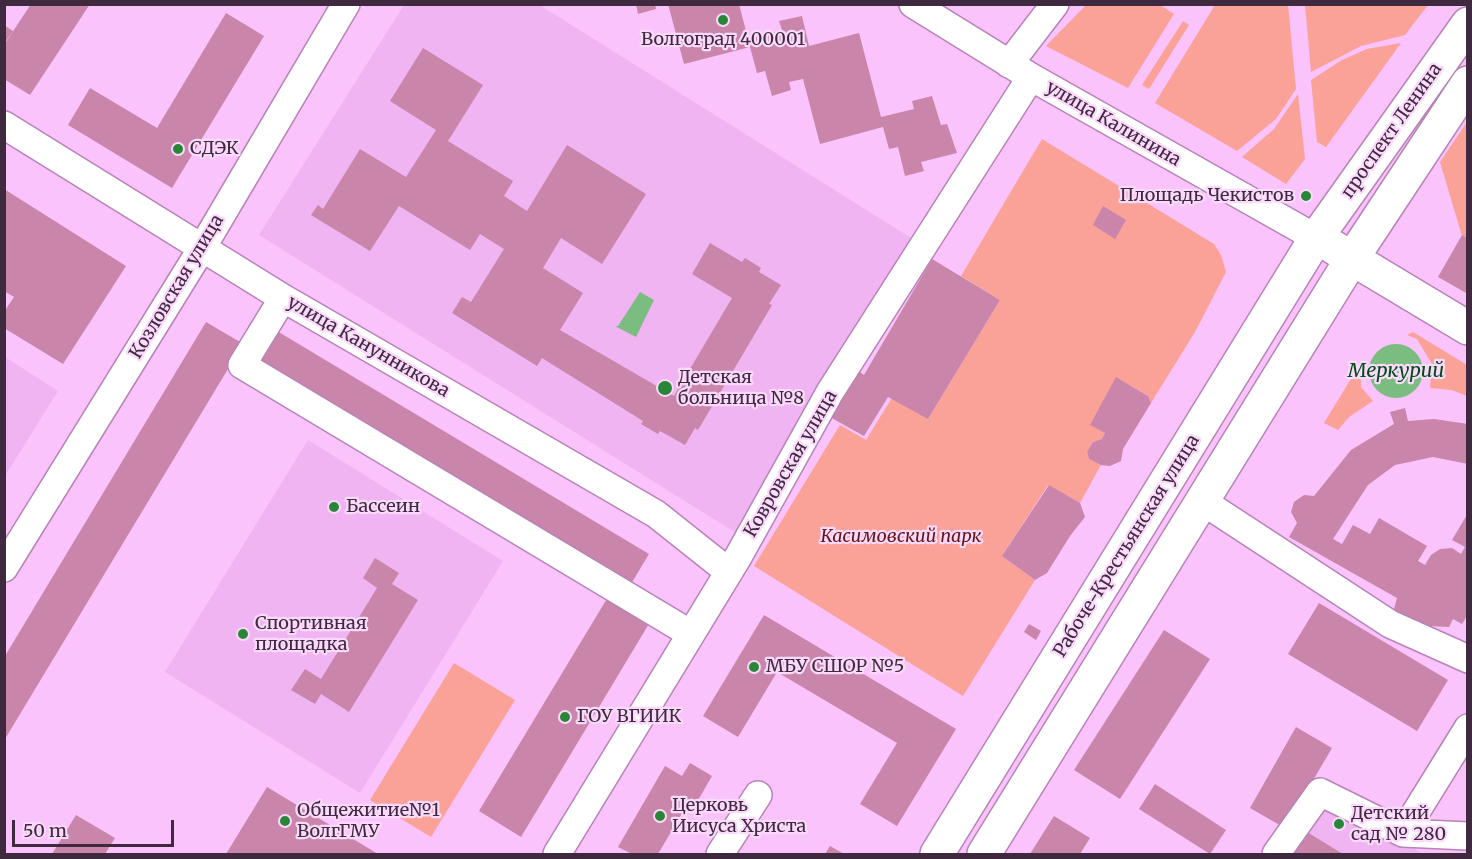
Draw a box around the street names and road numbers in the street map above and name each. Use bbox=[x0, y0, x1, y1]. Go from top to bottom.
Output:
street label: проспект Ленина bbox=[1337, 59, 1447, 203]
street label: улица Калинина bbox=[1042, 77, 1184, 171]
street label: Козловская улица bbox=[125, 211, 229, 363]
street label: улица Канунникова bbox=[283, 292, 453, 402]
street label: Ковровская улица bbox=[740, 387, 842, 541]
street label: Рабоче-Крестьянская улица bbox=[1049, 431, 1205, 661]

